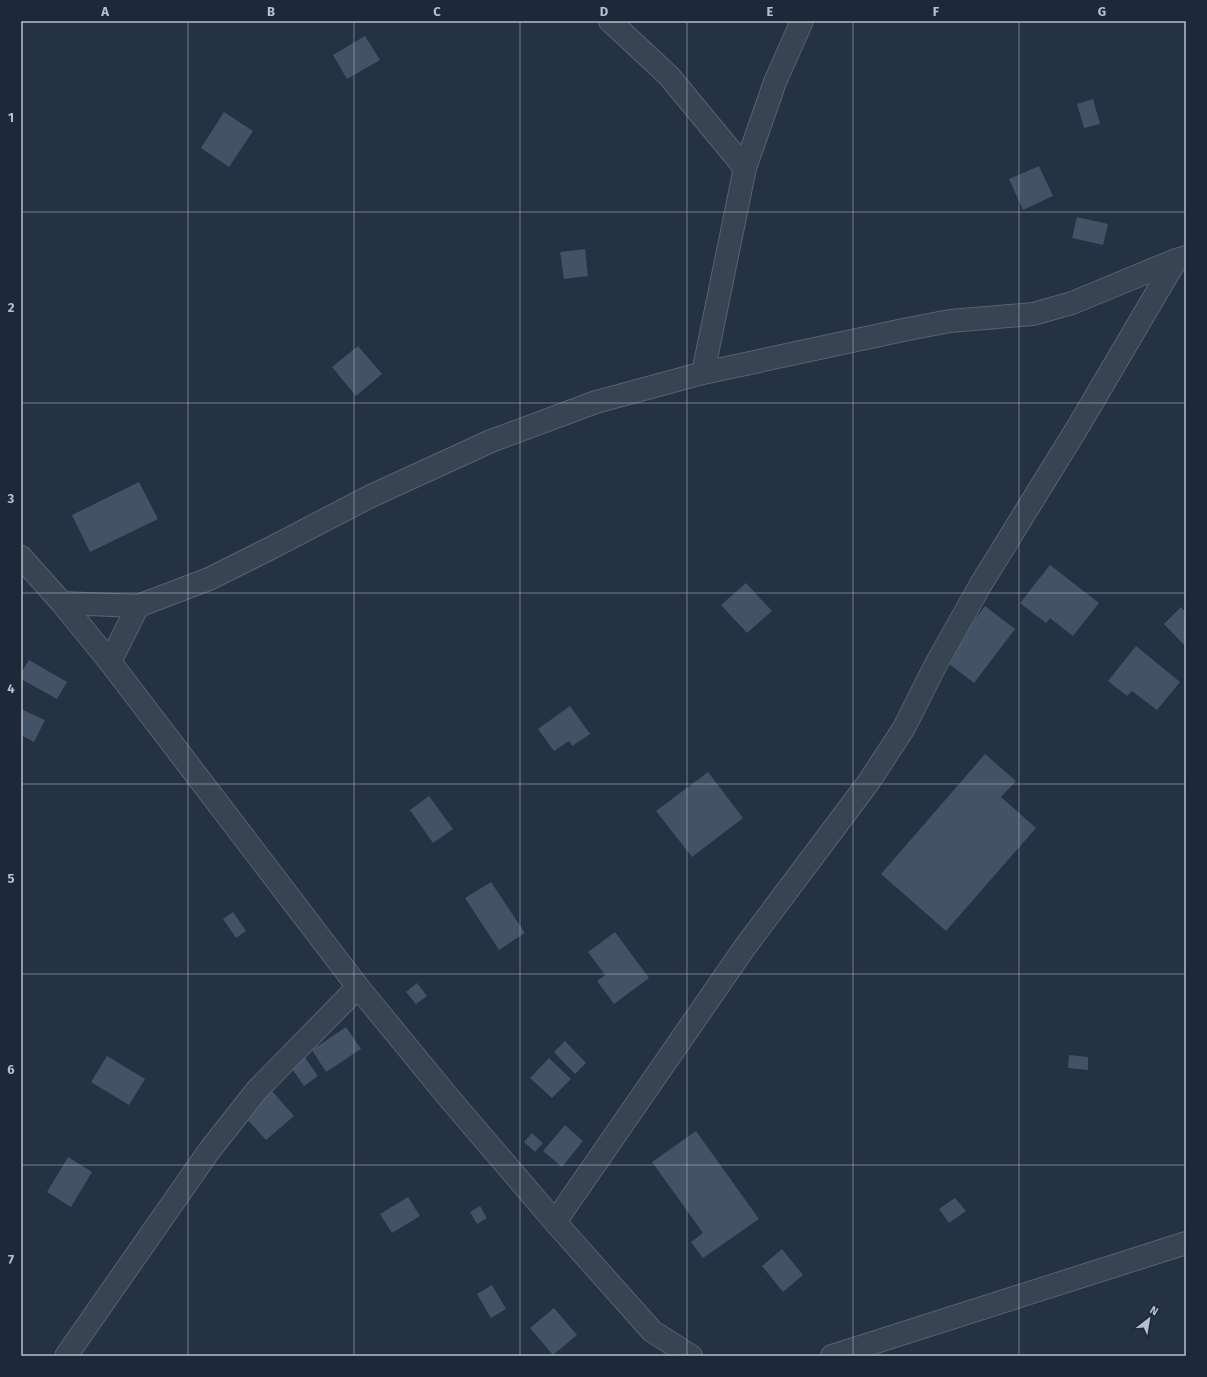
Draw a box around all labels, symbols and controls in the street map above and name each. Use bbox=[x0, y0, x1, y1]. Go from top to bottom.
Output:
text: A bbox=[100, 4, 109, 19]
text: B bbox=[267, 4, 275, 19]
text: C bbox=[433, 4, 441, 19]
text: D bbox=[600, 4, 609, 19]
text: E bbox=[767, 4, 774, 19]
text: F bbox=[933, 4, 940, 19]
text: G bbox=[1098, 4, 1106, 19]
text: 1 bbox=[8, 110, 14, 125]
text: 2 bbox=[8, 300, 15, 315]
text: 3 bbox=[7, 491, 15, 506]
text: 4 bbox=[7, 681, 15, 696]
text: 5 bbox=[8, 871, 15, 886]
text: 6 bbox=[7, 1062, 15, 1077]
text: 7 bbox=[8, 1252, 14, 1267]
north arrow bbox=[1129, 1299, 1169, 1339]
text: N bbox=[1147, 1303, 1160, 1318]

